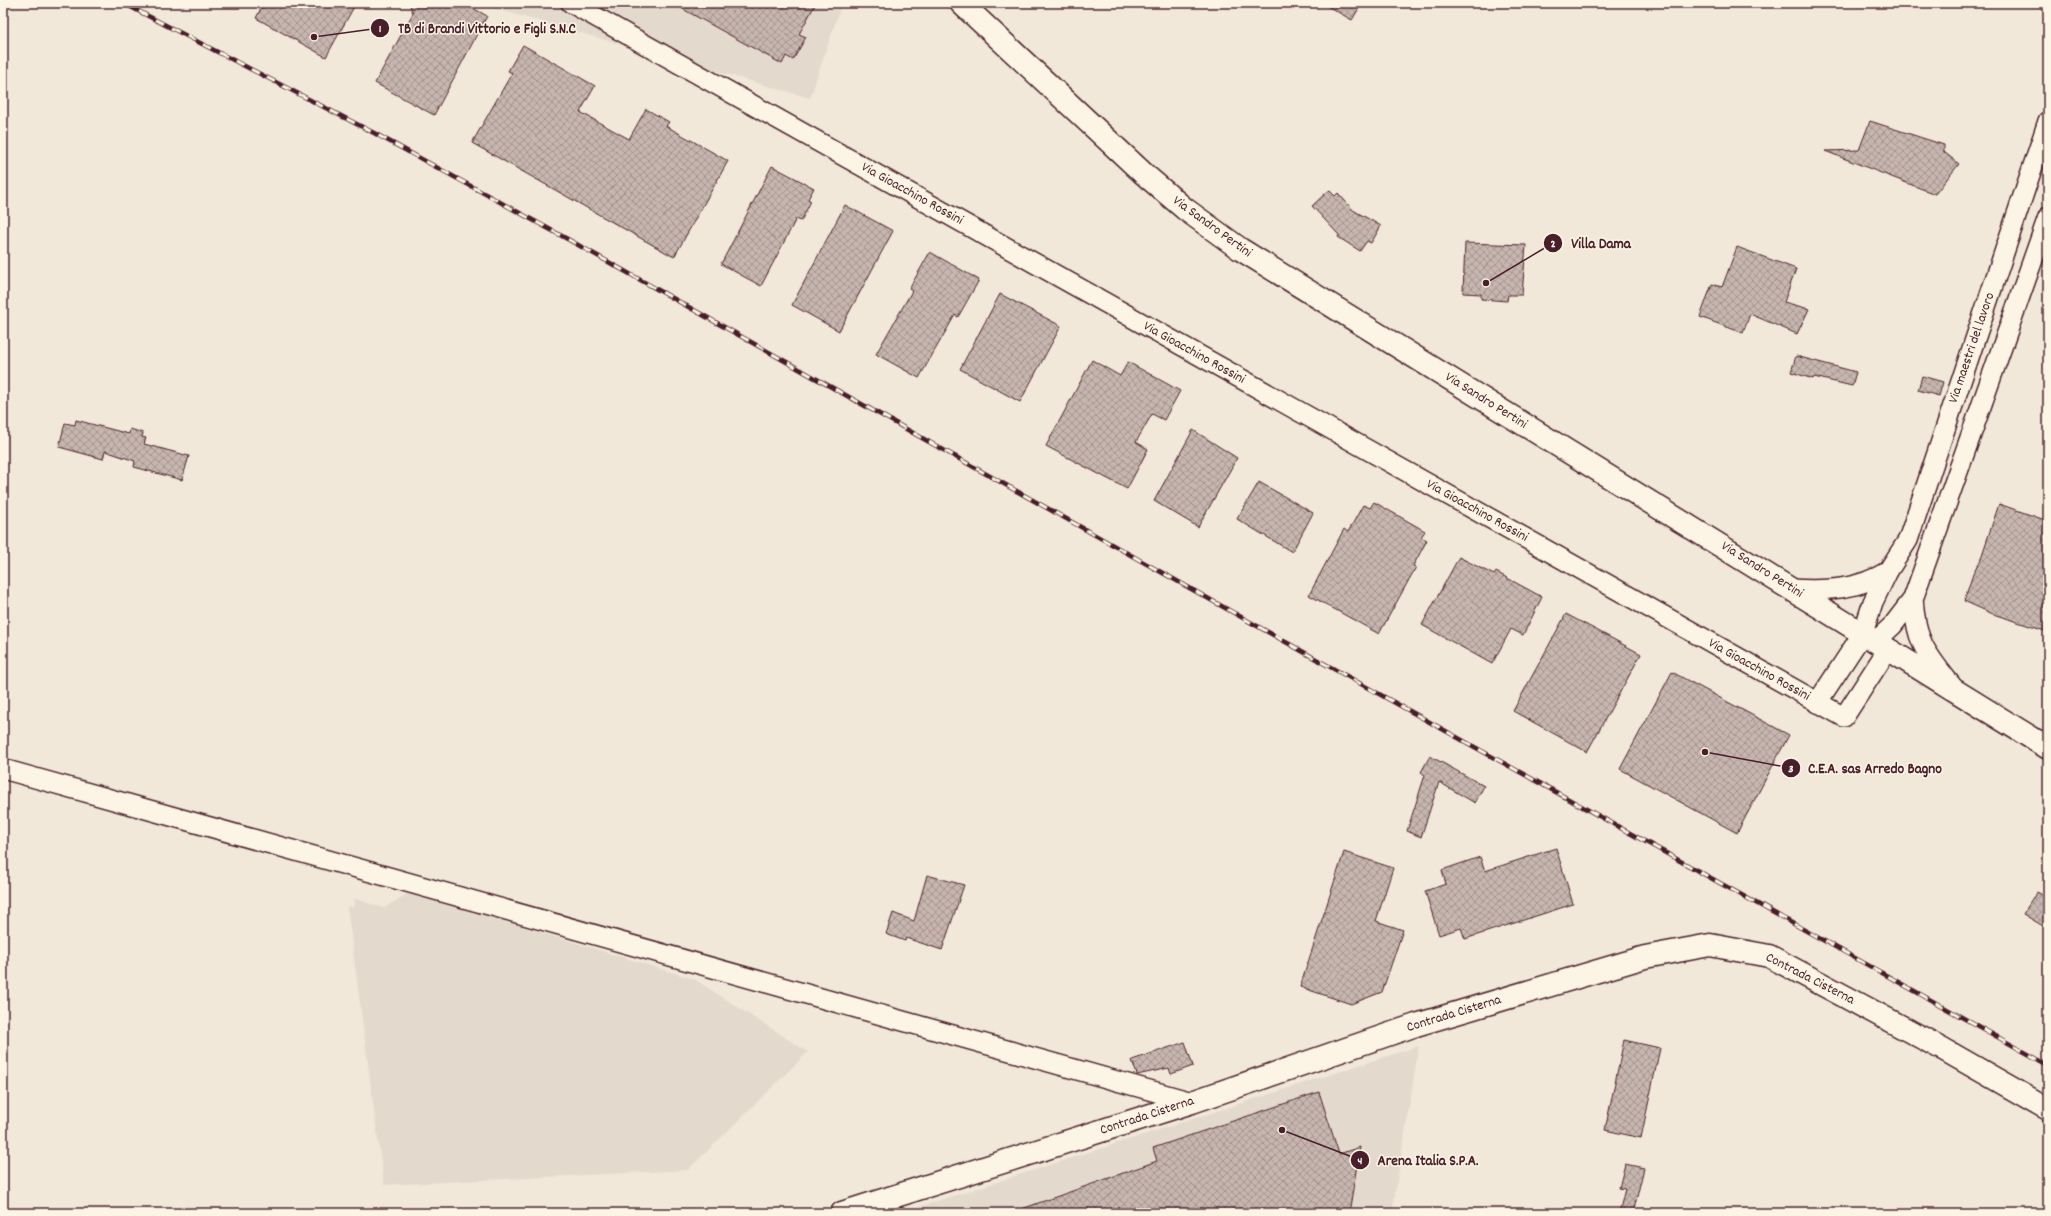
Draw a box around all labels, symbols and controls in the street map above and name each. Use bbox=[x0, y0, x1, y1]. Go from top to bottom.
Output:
callout: TB di Brandi Vittorio e Figli S.N.C bbox=[370, 14, 584, 41]
text: TB di Brandi Vittorio e Figli S.N.C bbox=[398, 19, 577, 41]
text: 1 bbox=[379, 21, 382, 38]
street label: Via Gioacchino Rossini bbox=[857, 158, 967, 231]
street label: Via Sandro Pertini bbox=[1168, 191, 1256, 263]
callout: Villa Dama bbox=[1543, 229, 1639, 256]
text: Villa Dama bbox=[1571, 234, 1632, 256]
text: 2 bbox=[1550, 236, 1556, 253]
street label: Via maestri del lavoro bbox=[1944, 290, 2000, 406]
street label: Via Gioacchino Rossini bbox=[1139, 317, 1249, 390]
street label: Via Sandro Pertini bbox=[1441, 368, 1531, 435]
street label: Via Gioacchino Rossini bbox=[1422, 475, 1532, 548]
street label: Via Sandro Pertini bbox=[1717, 537, 1807, 604]
street label: Via Gioacchino Rossini bbox=[1704, 634, 1814, 707]
callout: C.E.A. sas Arredo Bagno bbox=[1781, 755, 1950, 782]
text: C.E.A. sas Arredo Bagno bbox=[1808, 759, 1942, 781]
text: 3 bbox=[1788, 761, 1794, 778]
street label: Contrada Cisterna bbox=[1762, 948, 1858, 1010]
street label: Contrada Cisterna bbox=[1404, 990, 1504, 1038]
street label: Contrada Cisterna bbox=[1097, 1091, 1197, 1141]
callout: Arena Italia S.P.A. bbox=[1350, 1146, 1487, 1173]
text: Arena Italia S.P.A. bbox=[1378, 1151, 1479, 1173]
text: 4 bbox=[1358, 1153, 1363, 1170]

